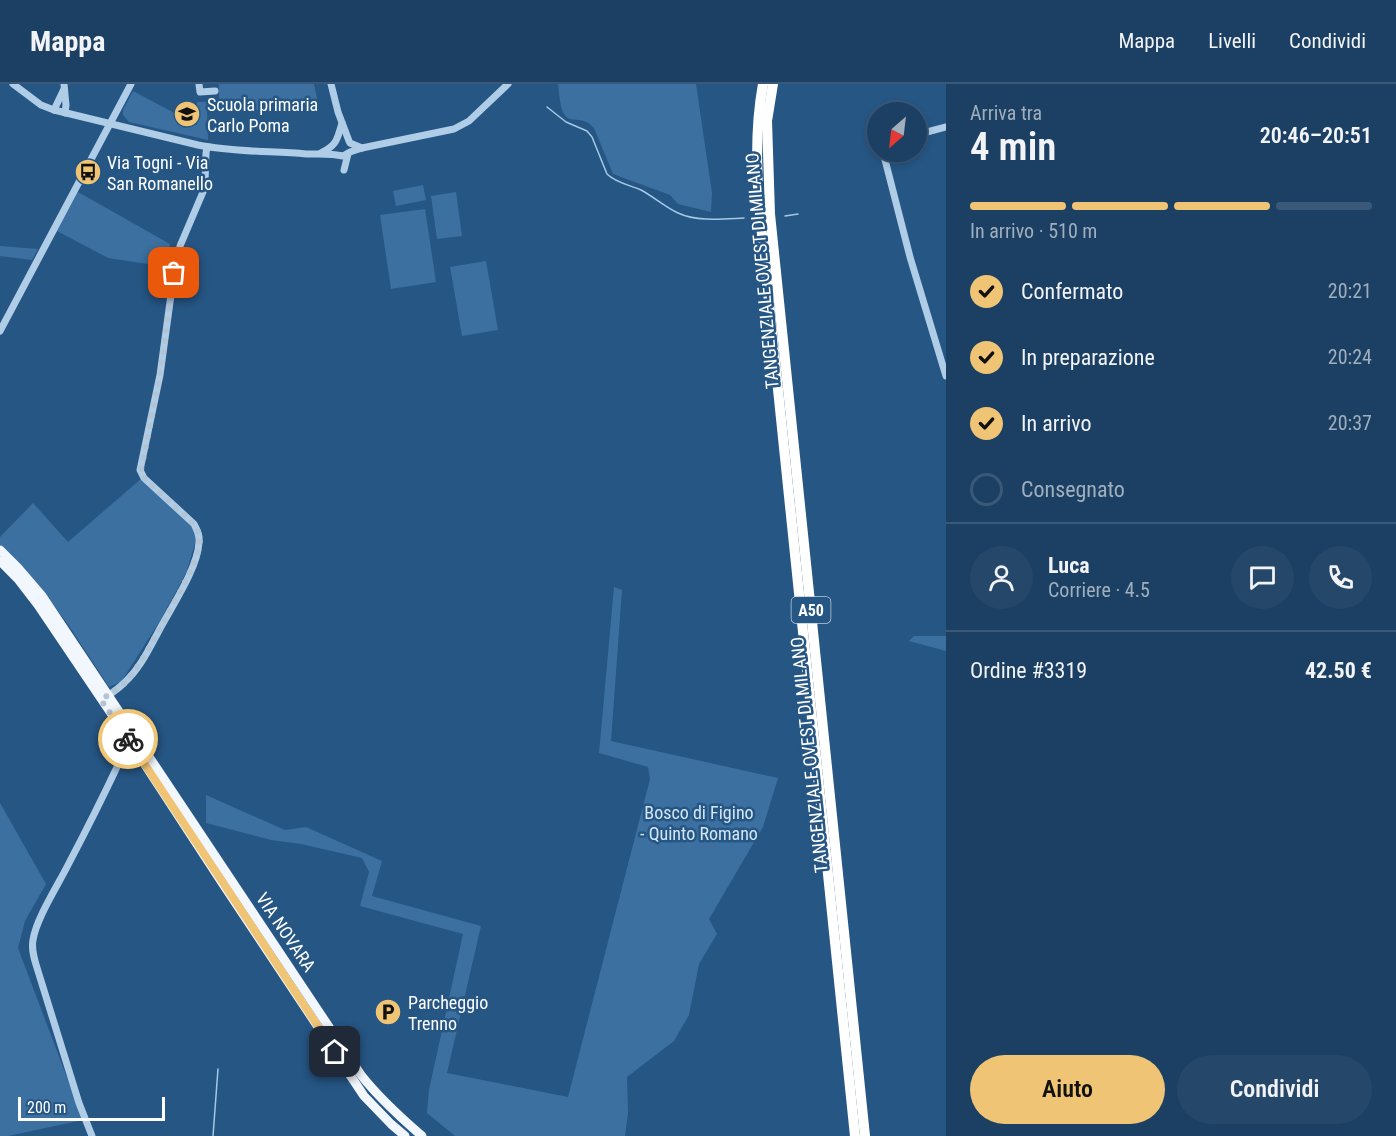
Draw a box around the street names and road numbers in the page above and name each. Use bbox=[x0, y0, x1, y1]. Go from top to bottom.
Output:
street label: TANGENZIALE OVEST DI MILANO bbox=[741, 152, 783, 390]
road number: A50 bbox=[792, 597, 830, 623]
street label: TANGENZIALE OVEST DI MILANO bbox=[786, 636, 832, 874]
street label: VIA NOVARA bbox=[252, 888, 320, 976]

